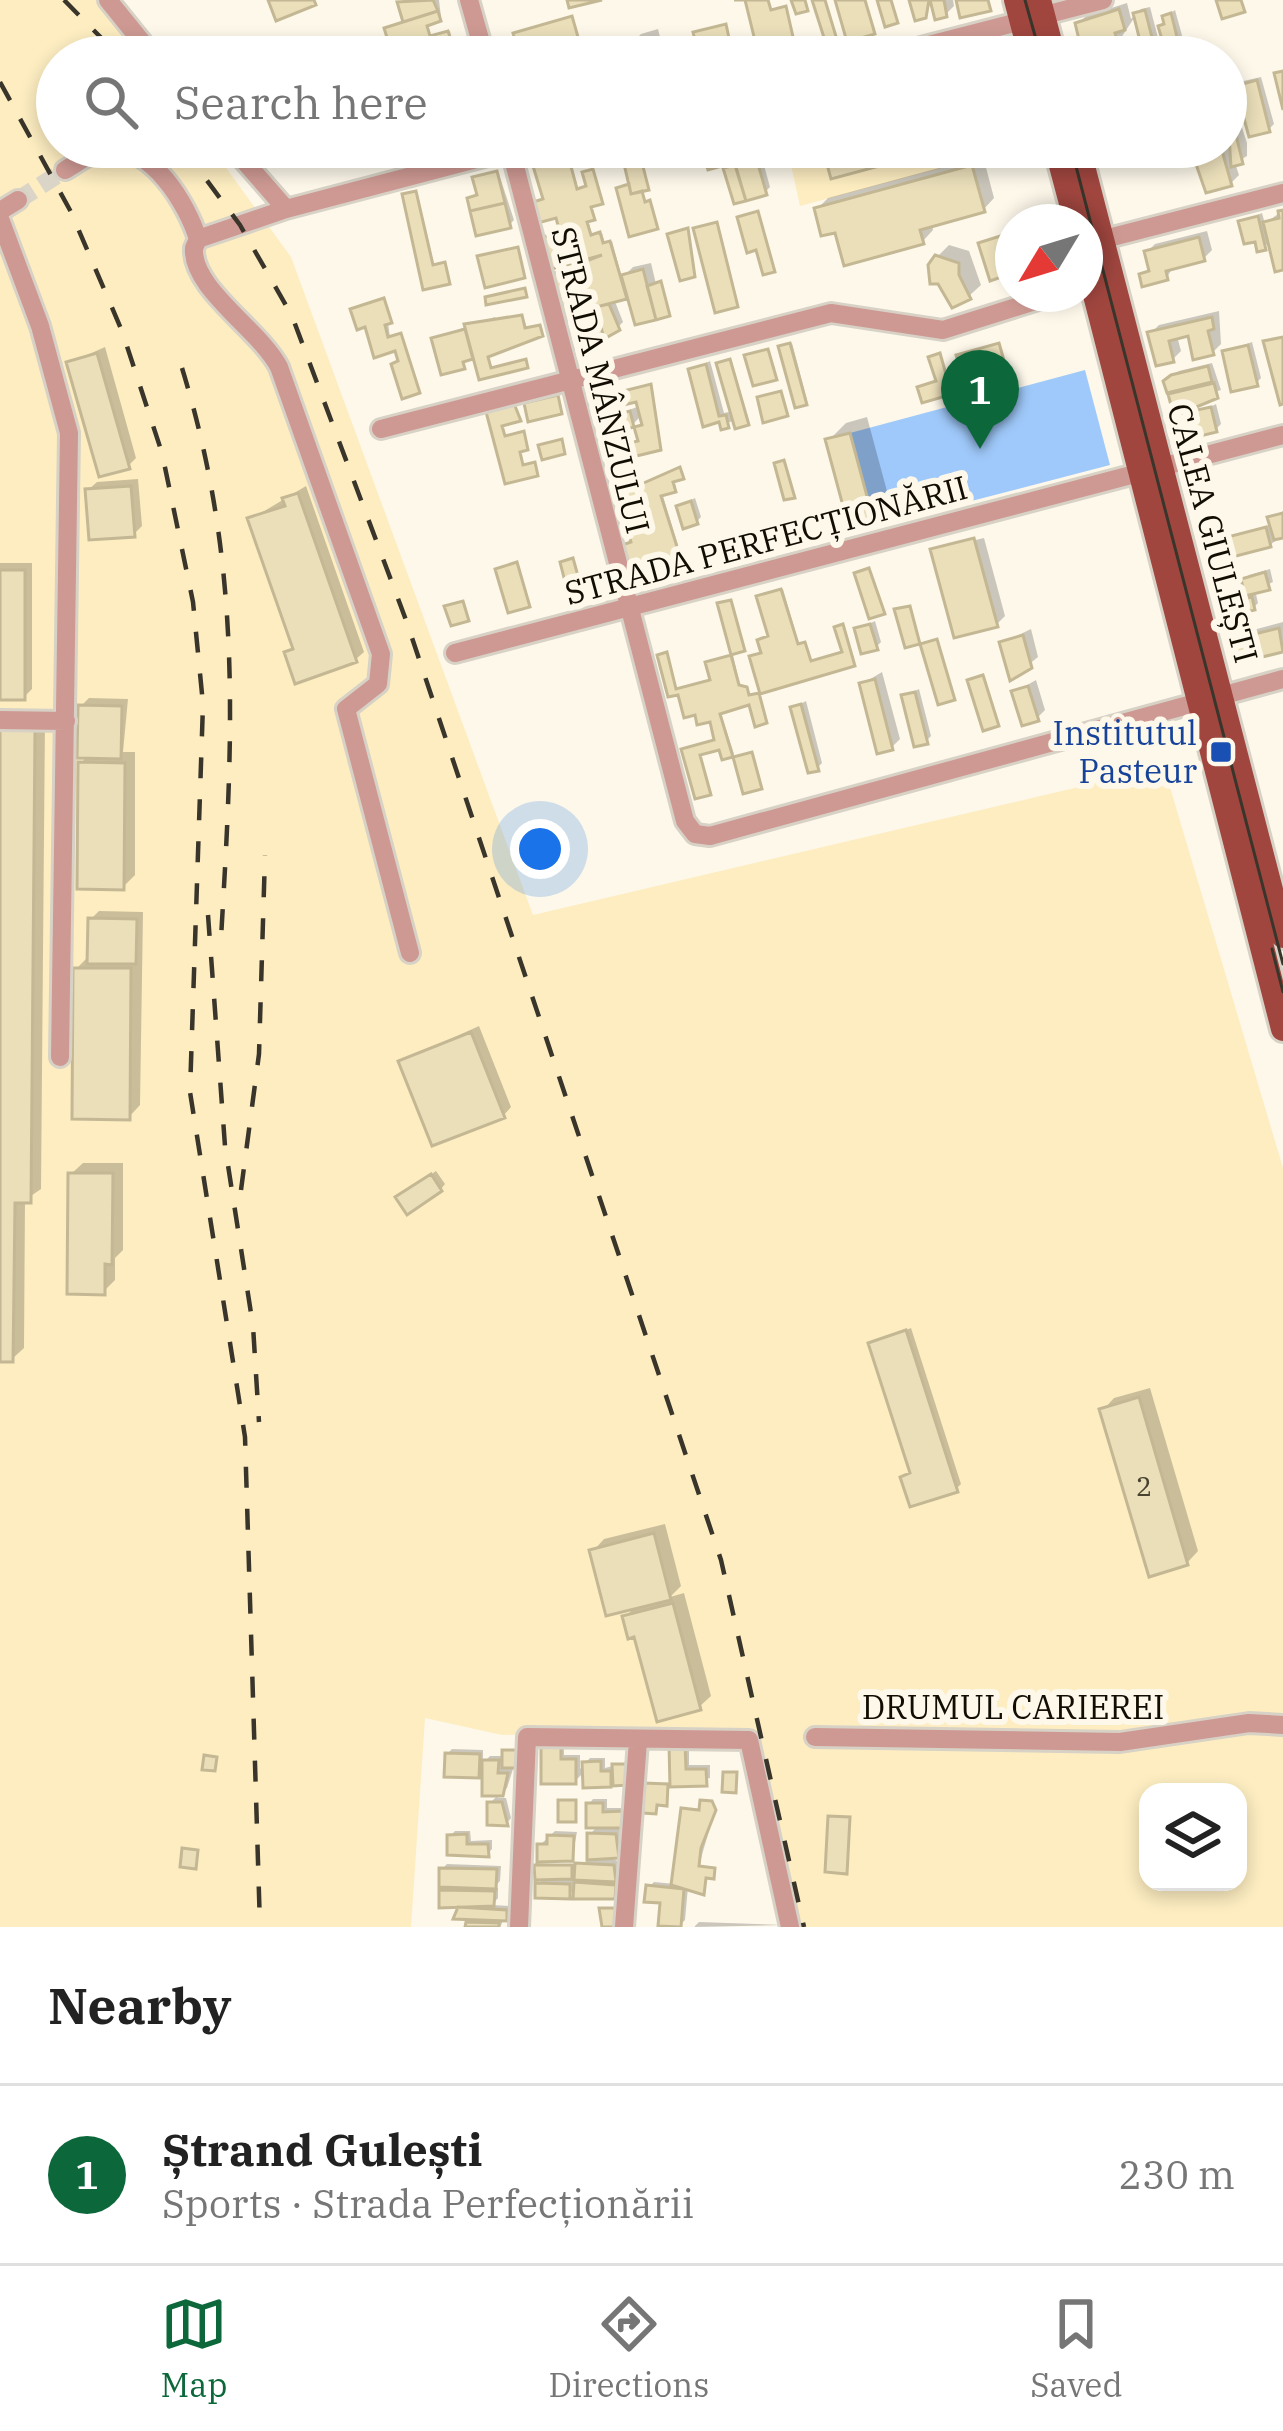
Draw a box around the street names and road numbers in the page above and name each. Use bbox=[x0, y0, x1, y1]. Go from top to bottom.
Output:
street label: STRADA MÂNZULUI bbox=[543, 222, 660, 538]
street label: CALEA GIULEȘTI bbox=[1158, 398, 1269, 667]
street label: STRADA PERFECȚIONĂRII bbox=[560, 465, 972, 614]
street label: DRUMUL CARIEREI bbox=[862, 1685, 1164, 1728]

